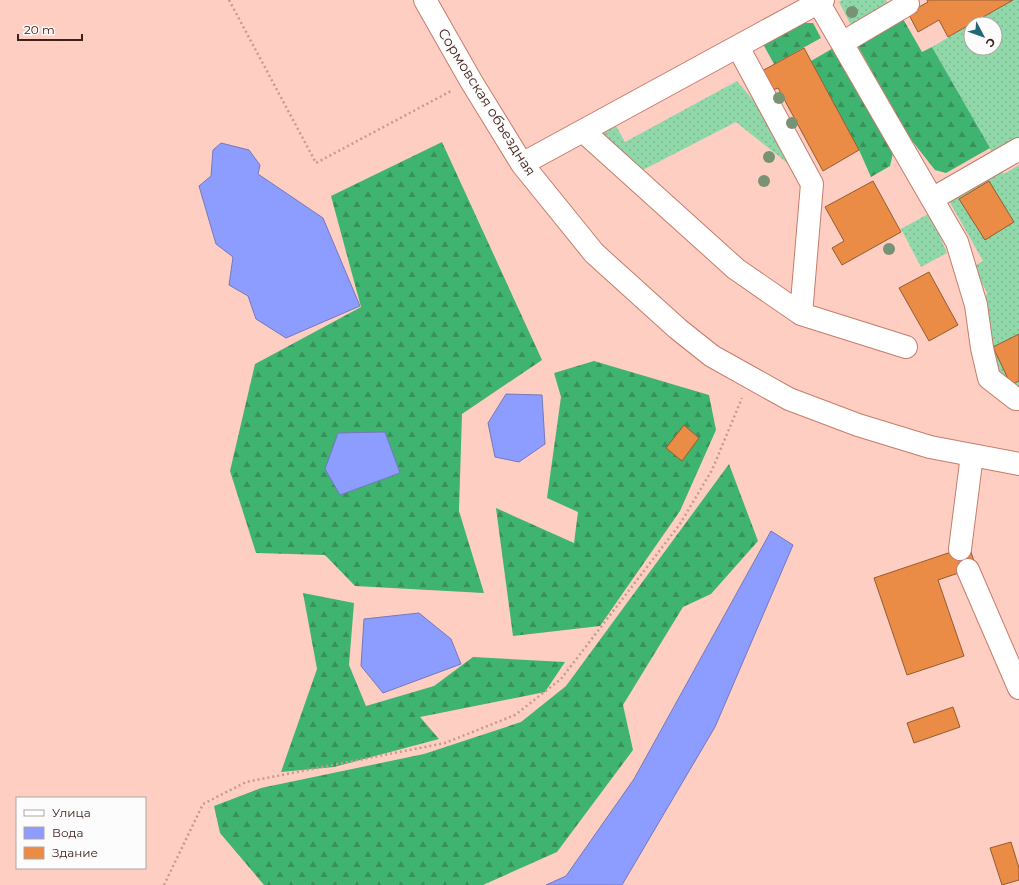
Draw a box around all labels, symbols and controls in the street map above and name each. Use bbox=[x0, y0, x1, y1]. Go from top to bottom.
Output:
scale bar bbox=[18, 16, 82, 42]
north arrow bbox=[963, 16, 1003, 56]
text: 20 m bbox=[24, 22, 55, 37]
street label: Сормовская объездная bbox=[434, 25, 540, 179]
text: С bbox=[983, 35, 998, 50]
legend bbox=[16, 797, 146, 869]
text: Улица bbox=[52, 805, 91, 820]
text: Вода bbox=[52, 825, 83, 840]
text: Здание bbox=[52, 845, 98, 860]

